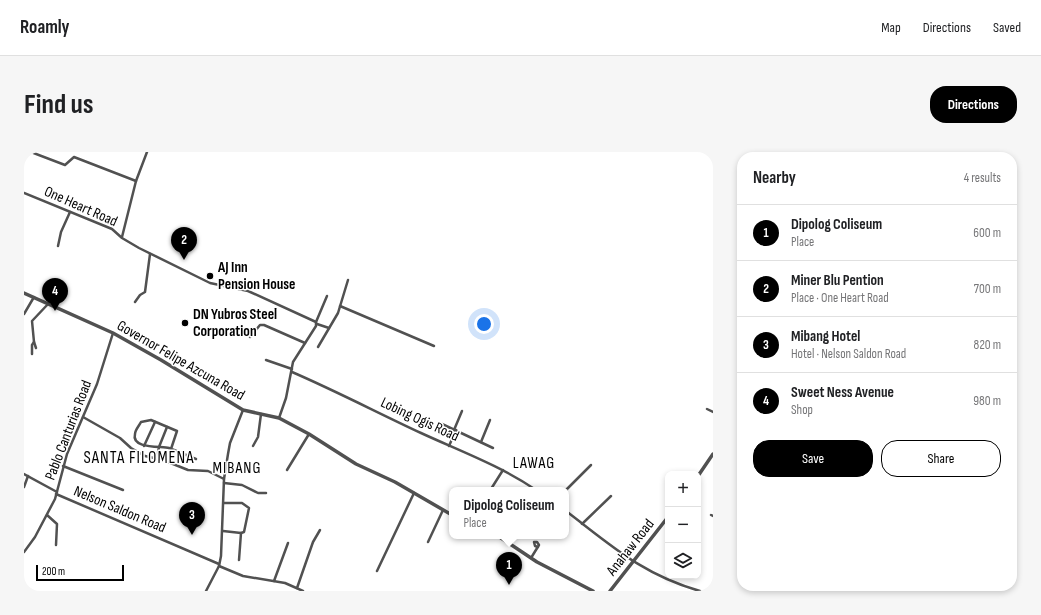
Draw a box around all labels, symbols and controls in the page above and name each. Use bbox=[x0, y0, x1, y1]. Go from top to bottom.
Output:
text: Roamly bbox=[20, 16, 70, 39]
text: Map bbox=[881, 19, 901, 36]
text: Directions bbox=[923, 19, 971, 36]
text: Saved bbox=[993, 19, 1021, 36]
button: Directions bbox=[930, 86, 1017, 123]
text: Find us bbox=[24, 88, 93, 121]
text: Nearby bbox=[753, 168, 796, 188]
text: 4 results bbox=[964, 170, 1001, 186]
street label: One Heart Road bbox=[41, 182, 120, 231]
text: Dipolog Coliseum bbox=[791, 215, 882, 234]
text: 1 bbox=[763, 225, 769, 241]
text: 600 m bbox=[973, 225, 1001, 241]
pin: 2 bbox=[171, 227, 197, 260]
text: Place bbox=[791, 234, 814, 250]
place label: AJ Inn Pension House bbox=[217, 258, 295, 294]
marker: AJ Inn Pension House bbox=[205, 271, 215, 281]
text: Miner Blu Pention bbox=[791, 271, 884, 290]
pin: 4 bbox=[42, 278, 68, 311]
text: 2 bbox=[763, 281, 769, 297]
text: 700 m bbox=[974, 281, 1001, 297]
text: Place · One Heart Road bbox=[791, 290, 889, 306]
place label: DN Yubros Steel Corporation bbox=[193, 305, 277, 341]
your location bbox=[474, 314, 494, 334]
street label: Governor Felipe Azcuna Road bbox=[113, 316, 248, 405]
marker: DN Yubros Steel Corporation bbox=[180, 318, 190, 328]
text: Mibang Hotel bbox=[791, 327, 860, 346]
text: 3 bbox=[763, 337, 769, 353]
text: 820 m bbox=[974, 337, 1001, 353]
text: Hotel · Nelson Saldon Road bbox=[791, 346, 906, 362]
street label: Pablo Canturias Road bbox=[41, 378, 96, 483]
text: Sweet Ness Avenue bbox=[791, 383, 894, 402]
street label: Lobing Ogis Road bbox=[378, 393, 462, 446]
text: 4 bbox=[763, 393, 769, 409]
text: 980 m bbox=[973, 393, 1001, 409]
text: Shop bbox=[791, 402, 813, 418]
button: Save bbox=[753, 440, 873, 477]
button: Share bbox=[881, 440, 1001, 477]
district label: SANTA FILOMENA bbox=[84, 448, 194, 468]
district label: LAWAG bbox=[513, 454, 555, 473]
district label: MIBANG bbox=[213, 459, 261, 478]
map controls bbox=[665, 471, 701, 579]
button: + bbox=[665, 471, 701, 507]
street label: Nelson Saldon Road bbox=[71, 482, 169, 537]
popup bbox=[449, 487, 569, 539]
text: Dipolog Coliseum bbox=[463, 496, 555, 515]
pin: 3 bbox=[179, 502, 205, 535]
button: − bbox=[665, 507, 701, 543]
text: Place bbox=[463, 515, 487, 531]
street label: Anahaw Road bbox=[602, 515, 658, 580]
button: layers bbox=[665, 543, 701, 579]
pin: 1 bbox=[496, 552, 522, 585]
scale bar bbox=[36, 563, 124, 582]
text: 200 m bbox=[42, 565, 65, 578]

